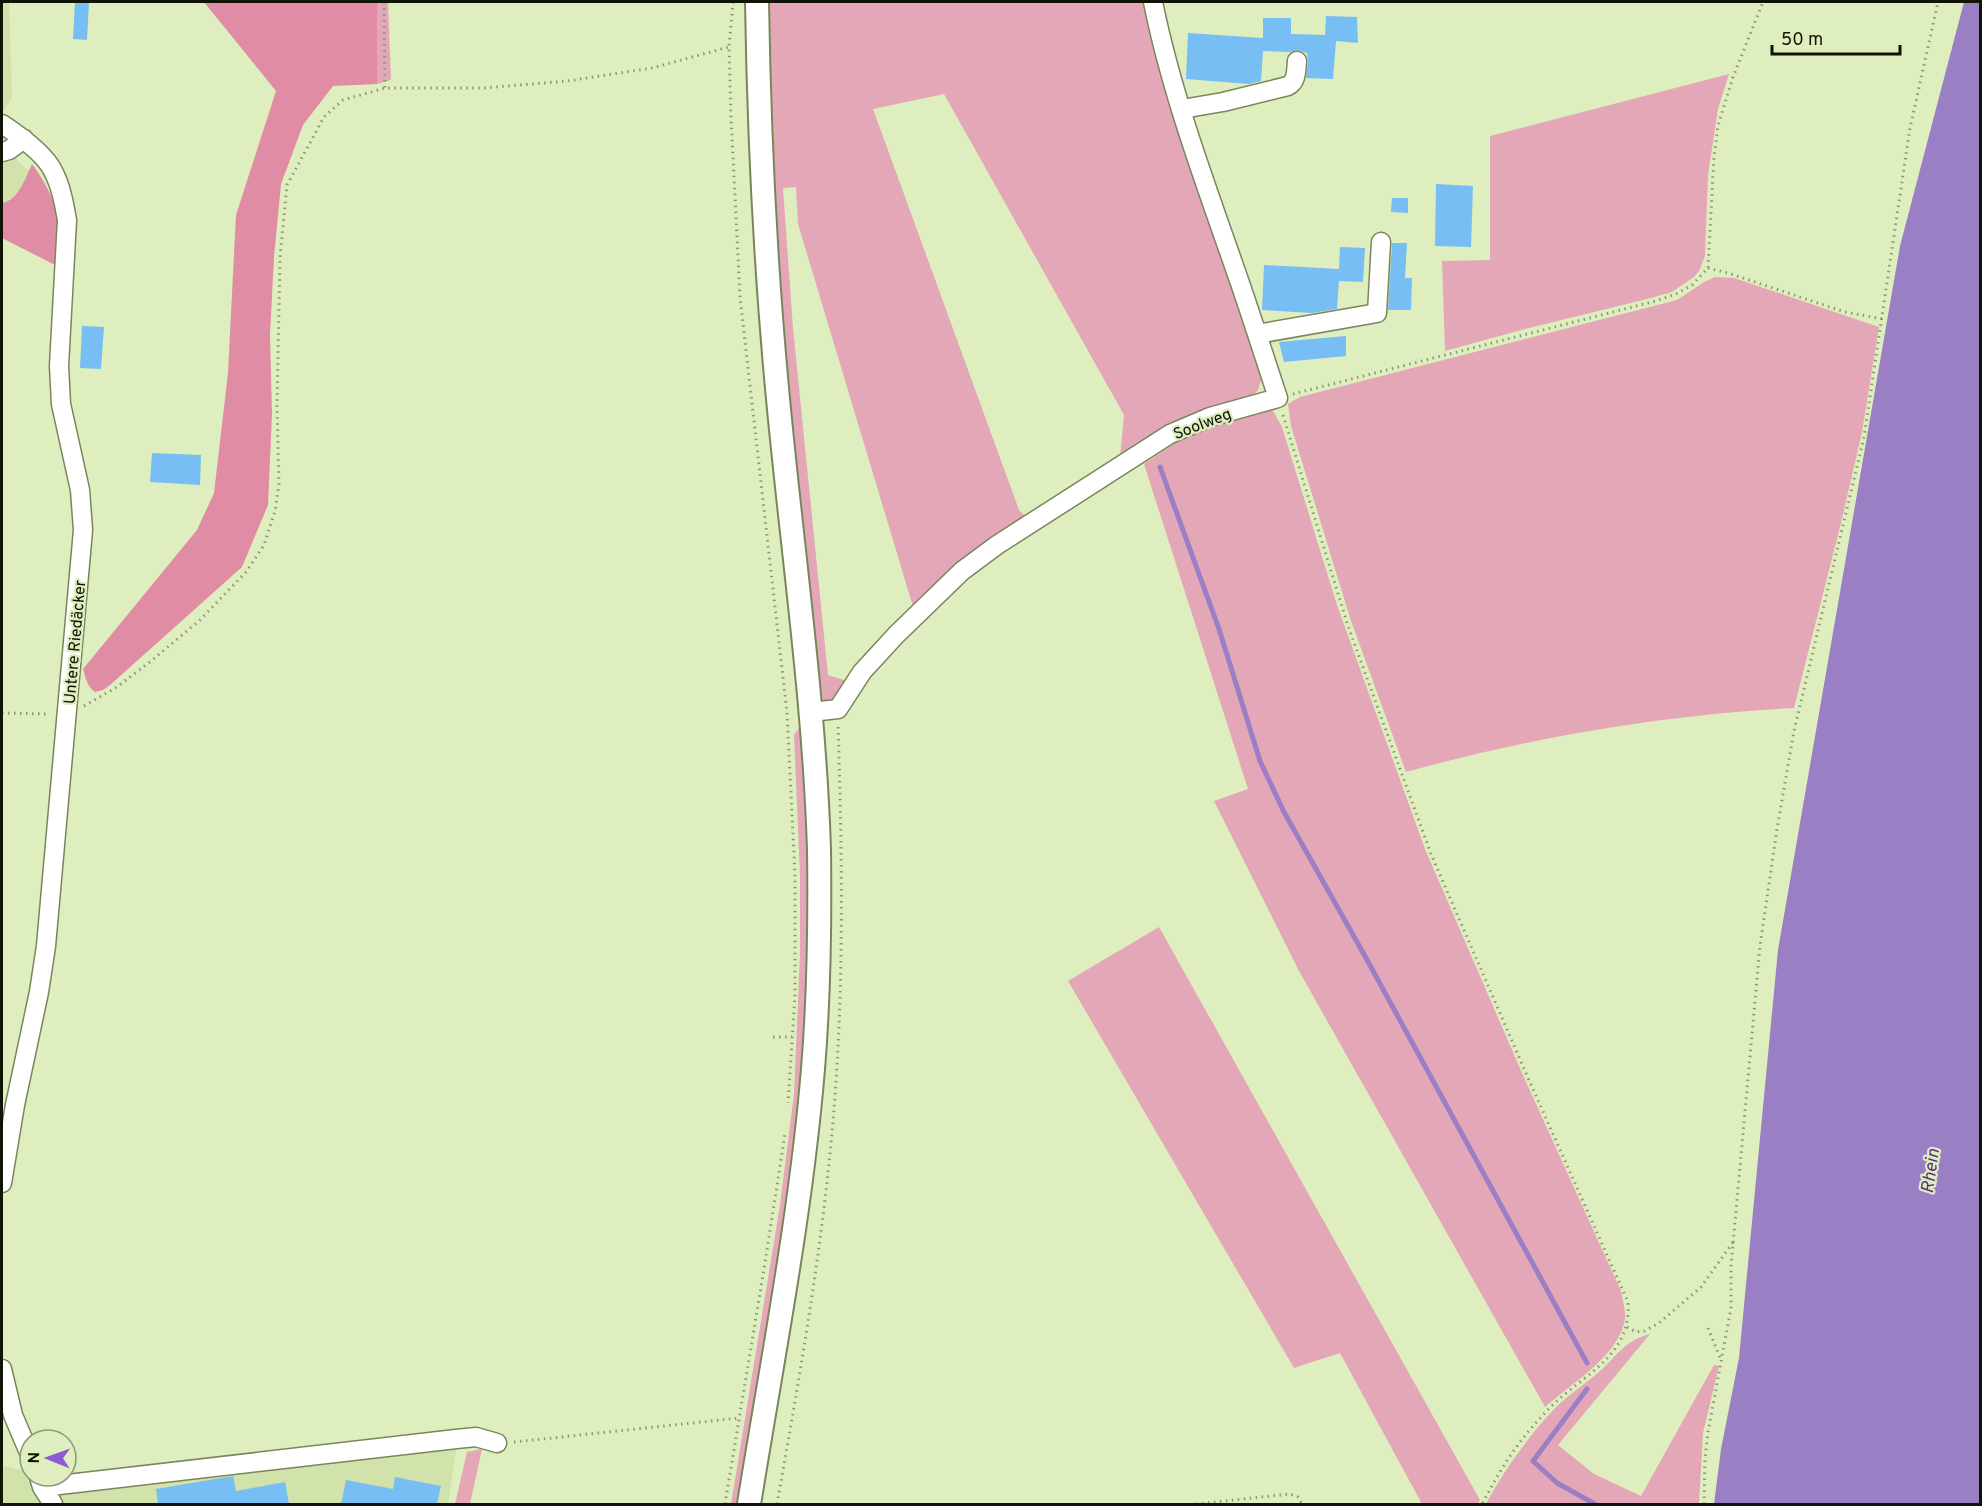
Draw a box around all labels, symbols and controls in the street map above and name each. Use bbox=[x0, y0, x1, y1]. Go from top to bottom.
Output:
scale bar bbox=[1772, 18, 1900, 56]
text: 50 m bbox=[1781, 29, 1823, 52]
street label: Soolweg bbox=[1171, 405, 1235, 445]
street label: Untere Riedäcker bbox=[61, 579, 91, 705]
water label: Rhein bbox=[1917, 1147, 1946, 1195]
north arrow bbox=[18, 1428, 78, 1488]
text: N bbox=[25, 1452, 45, 1464]

